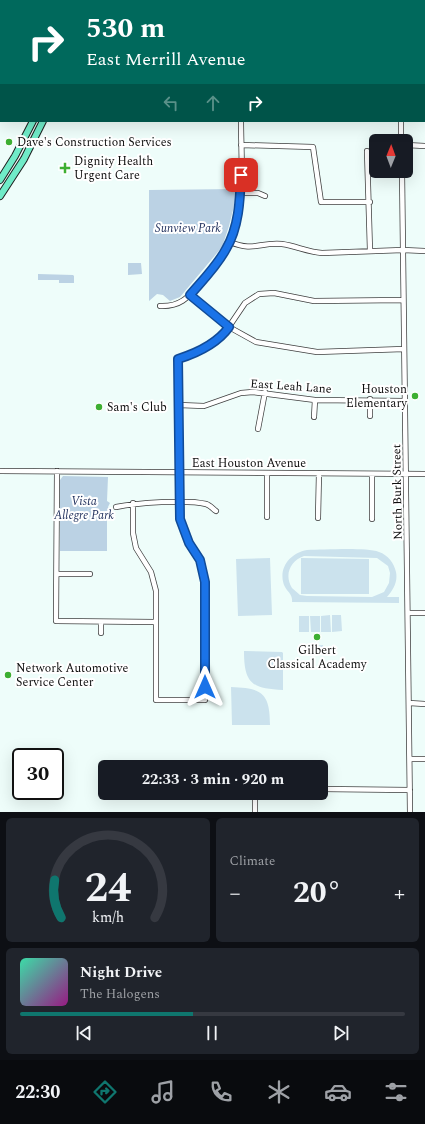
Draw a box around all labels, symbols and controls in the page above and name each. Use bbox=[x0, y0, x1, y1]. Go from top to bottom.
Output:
text: 530 m bbox=[86, 7, 165, 50]
icon: right bbox=[20, 16, 72, 68]
text: East Merrill Avenue bbox=[86, 46, 245, 73]
icon: left bbox=[160, 92, 182, 114]
icon: ahead bbox=[202, 92, 224, 114]
icon: right bbox=[244, 92, 266, 114]
place label: Dave's Construction Services bbox=[17, 133, 172, 152]
north arrow bbox=[369, 134, 413, 178]
map controls bbox=[369, 134, 413, 178]
marker: Dave's Construction Services bbox=[4, 137, 14, 147]
place label: Dignity Health Urgent Care bbox=[74, 152, 153, 185]
pin bbox=[224, 158, 258, 192]
marker: Dignity Health Urgent Care bbox=[59, 162, 71, 174]
icon: arrive bbox=[230, 164, 252, 186]
park label: Sunview Park bbox=[155, 219, 221, 238]
street label: East Leah Lane bbox=[250, 374, 332, 399]
place label: Houston Elementary bbox=[346, 380, 408, 413]
marker: Houston Elementary bbox=[410, 391, 420, 401]
place label: Sam's Club bbox=[107, 398, 167, 417]
marker: Sam's Club bbox=[94, 402, 104, 412]
street label: North Burk Street bbox=[387, 444, 408, 540]
street label: East Houston Avenue bbox=[192, 454, 306, 473]
park label: Vista Allegre Park bbox=[53, 492, 114, 525]
marker: Gilbert Classical Academy bbox=[312, 632, 322, 642]
place label: Gilbert Classical Academy bbox=[267, 641, 368, 674]
place label: Network Automotive Service Center bbox=[16, 659, 128, 692]
position arrow bbox=[184, 666, 226, 708]
marker: Network Automotive Service Center bbox=[3, 670, 13, 680]
speed limit sign: 30 bbox=[12, 748, 64, 800]
text: 22:33 · 3 min · 920 m bbox=[142, 768, 284, 791]
text: Climate bbox=[230, 851, 275, 871]
text: 24 bbox=[84, 857, 131, 920]
text: 20° bbox=[293, 870, 342, 916]
text: − bbox=[230, 877, 241, 910]
text: + bbox=[394, 877, 405, 910]
text: km/h bbox=[92, 907, 124, 929]
text: Night Drive bbox=[80, 961, 162, 984]
text: The Halogens bbox=[80, 984, 160, 1004]
icon: previous bbox=[73, 1022, 95, 1044]
icon: pause bbox=[201, 1022, 223, 1044]
icon: next bbox=[330, 1022, 352, 1044]
icon: directions bbox=[91, 1078, 119, 1106]
icon: music bbox=[149, 1078, 177, 1106]
icon: phone bbox=[207, 1078, 235, 1106]
icon: climate bbox=[265, 1078, 293, 1106]
icon: car bbox=[324, 1078, 352, 1106]
icon: filters bbox=[382, 1078, 410, 1106]
text: 22:30 bbox=[15, 1079, 60, 1106]

